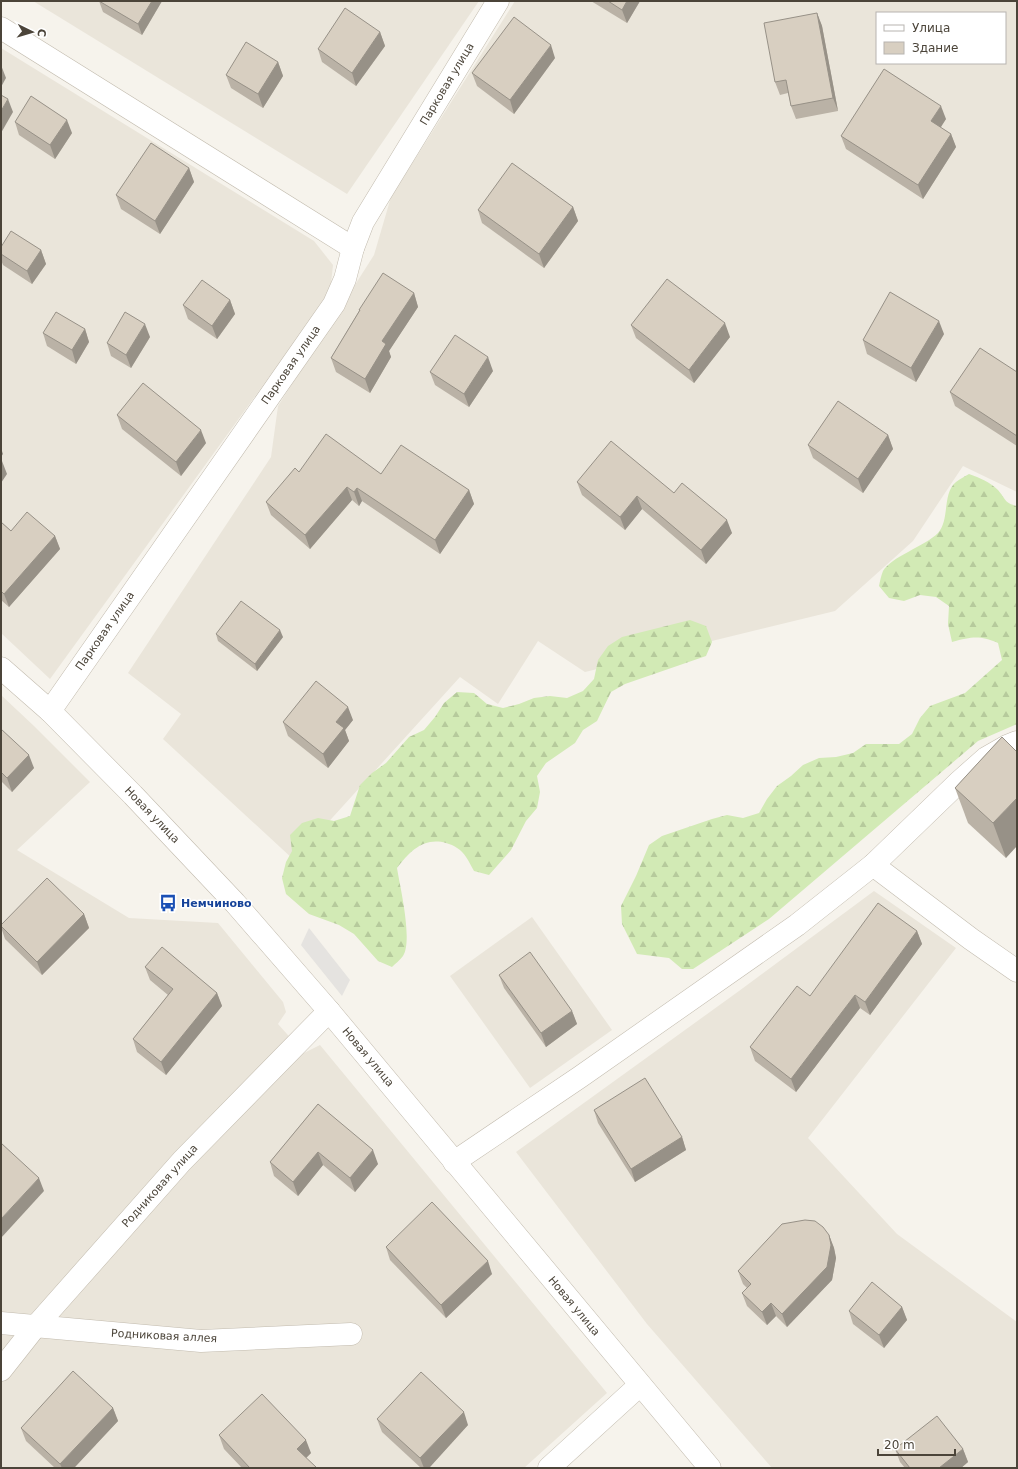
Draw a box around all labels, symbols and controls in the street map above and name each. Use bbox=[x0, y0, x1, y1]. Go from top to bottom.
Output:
north arrow bbox=[12, 12, 52, 52]
legend bbox=[876, 12, 1006, 64]
text: Улица bbox=[912, 21, 950, 35]
text: С bbox=[35, 28, 48, 37]
street label: Парковая улица bbox=[417, 41, 477, 127]
text: Здание bbox=[912, 41, 958, 55]
street label: Парковая улица bbox=[259, 323, 323, 407]
street label: Парковая улица bbox=[73, 589, 137, 673]
street label: Новая улица bbox=[122, 784, 182, 846]
bus stop icon: Немчиново bbox=[158, 893, 178, 913]
place label: Немчиново bbox=[181, 897, 252, 910]
street label: Новая улица bbox=[339, 1025, 397, 1089]
street label: Родниковая улица bbox=[119, 1142, 201, 1230]
street label: Новая улица bbox=[545, 1274, 603, 1338]
street label: Родниковая аллея bbox=[111, 1327, 217, 1345]
scale bar bbox=[878, 1431, 955, 1457]
text: 20 m bbox=[884, 1438, 915, 1452]

